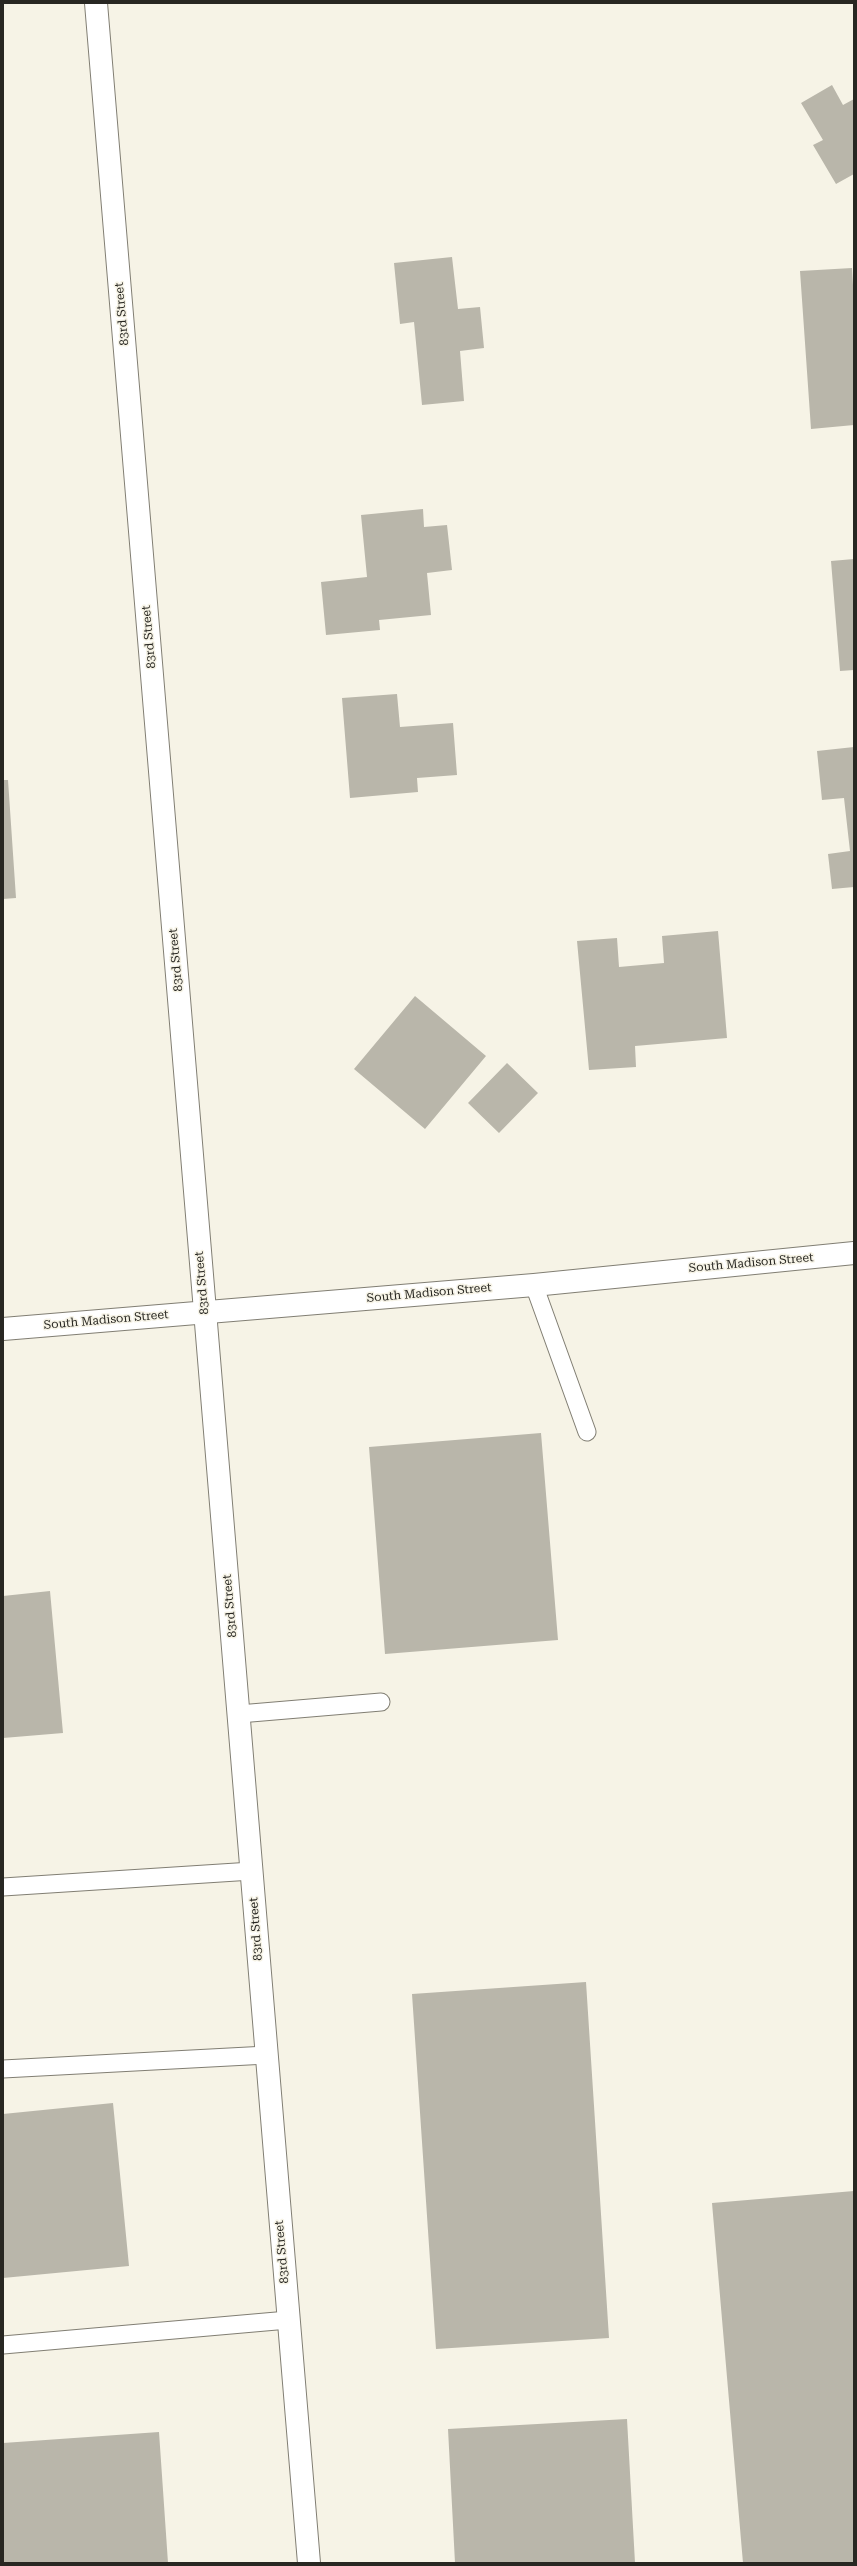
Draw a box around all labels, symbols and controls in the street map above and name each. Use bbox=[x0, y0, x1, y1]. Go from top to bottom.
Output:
street label: 83rd Street bbox=[112, 282, 132, 346]
street label: 83rd Street bbox=[139, 605, 159, 669]
street label: 83rd Street bbox=[166, 928, 186, 992]
street label: South Madison Street bbox=[688, 1250, 814, 1276]
street label: 83rd Street bbox=[192, 1251, 212, 1315]
street label: South Madison Street bbox=[366, 1280, 492, 1306]
street label: South Madison Street bbox=[43, 1307, 169, 1333]
street label: 83rd Street bbox=[220, 1574, 240, 1638]
street label: 83rd Street bbox=[247, 1897, 265, 1961]
street label: 83rd Street bbox=[272, 2220, 292, 2284]

